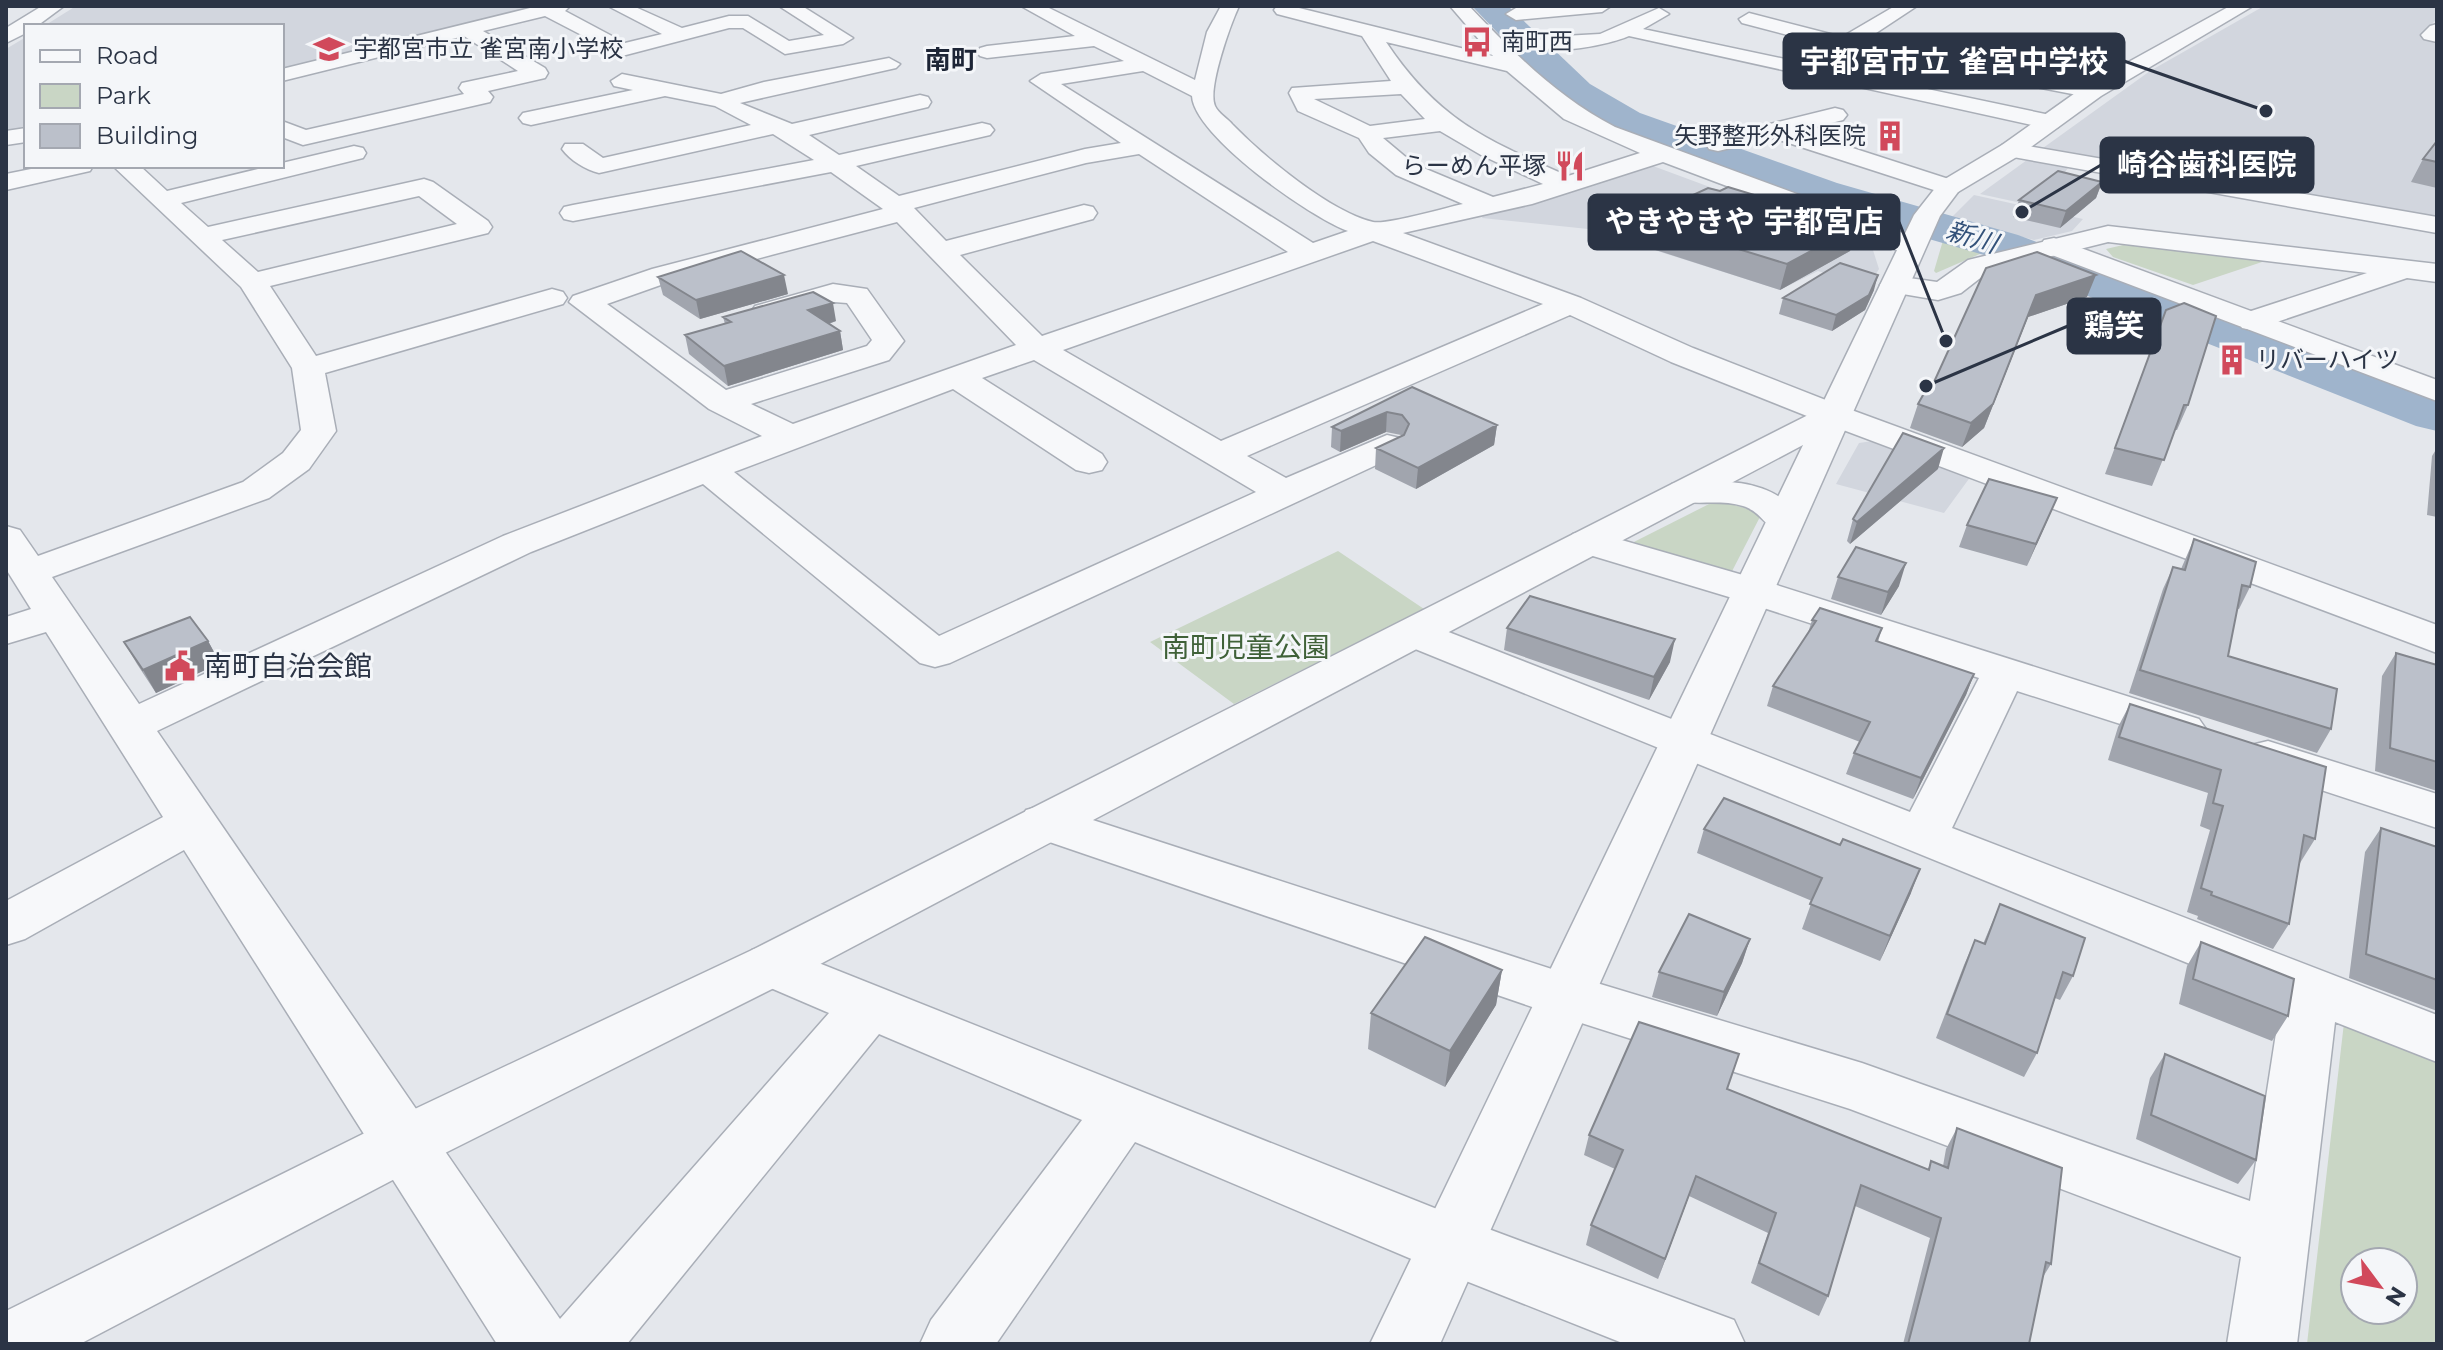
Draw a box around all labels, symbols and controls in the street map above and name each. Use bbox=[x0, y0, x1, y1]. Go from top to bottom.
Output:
legend bbox=[24, 24, 284, 168]
bus stop icon: 南町西 bbox=[1460, 25, 1494, 59]
place label: 南町西 bbox=[1501, 27, 1573, 56]
school or university icon: 宇都宮市立 雀宮南小学校 bbox=[312, 32, 346, 66]
place label: 宇都宮市立 雀宮南小学校 bbox=[353, 34, 623, 63]
callout: 宇都宮市立 雀宮中学校 bbox=[1784, 34, 2124, 88]
text: Road bbox=[96, 41, 159, 70]
text: 宇都宮市立 雀宮中学校 bbox=[1800, 43, 2108, 80]
district label: 南町 bbox=[925, 44, 977, 76]
text: Park bbox=[96, 81, 151, 110]
building icon: 矢野整形外科医院 bbox=[1873, 119, 1907, 153]
text: Building bbox=[96, 121, 199, 150]
place label: 矢野整形外科医院 bbox=[1674, 121, 1866, 150]
callout: 崎谷歯科医院 bbox=[2101, 138, 2313, 192]
text: 崎谷歯科医院 bbox=[2117, 146, 2297, 183]
restaurant icon: らーめん平塚 bbox=[1553, 149, 1587, 183]
place label: らーめん平塚 bbox=[1402, 151, 1546, 180]
callout: やきやきや 宇都宮店 bbox=[1589, 195, 1899, 249]
text: やきやきや 宇都宮店 bbox=[1605, 203, 1883, 240]
water label: 新川 bbox=[1942, 214, 2004, 261]
callout: 鶏笑 bbox=[2068, 299, 2160, 353]
text: 鶏笑 bbox=[2084, 307, 2144, 344]
building icon: リバーハイツ bbox=[2215, 343, 2249, 377]
place label: リバーハイツ bbox=[2256, 345, 2399, 374]
park label: 南町児童公園 bbox=[1162, 630, 1330, 664]
public building icon: 南町自治会館 bbox=[163, 649, 197, 683]
place label: 南町自治会館 bbox=[204, 649, 372, 683]
north arrow bbox=[2339, 1246, 2419, 1326]
text: N bbox=[2379, 1282, 2412, 1311]

